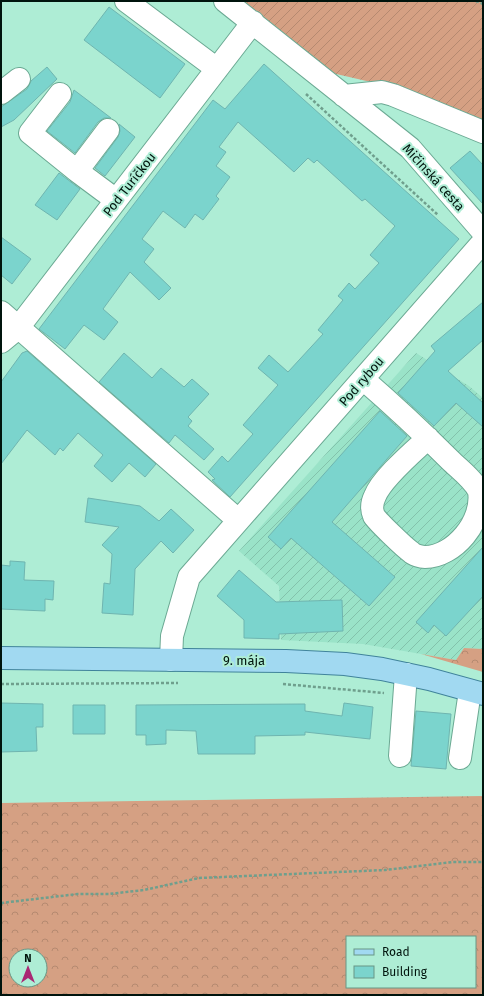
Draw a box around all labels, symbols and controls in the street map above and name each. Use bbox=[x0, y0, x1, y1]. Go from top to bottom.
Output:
street label: Mičinská cesta bbox=[400, 141, 468, 214]
street label: Pod Turíčkou bbox=[100, 150, 159, 219]
street label: Pod rybou bbox=[336, 354, 387, 409]
street label: 9. mája bbox=[223, 653, 265, 668]
legend bbox=[346, 936, 476, 988]
text: Road bbox=[382, 945, 410, 959]
north arrow bbox=[8, 948, 48, 988]
text: N bbox=[24, 952, 32, 965]
text: Building bbox=[382, 965, 428, 979]

